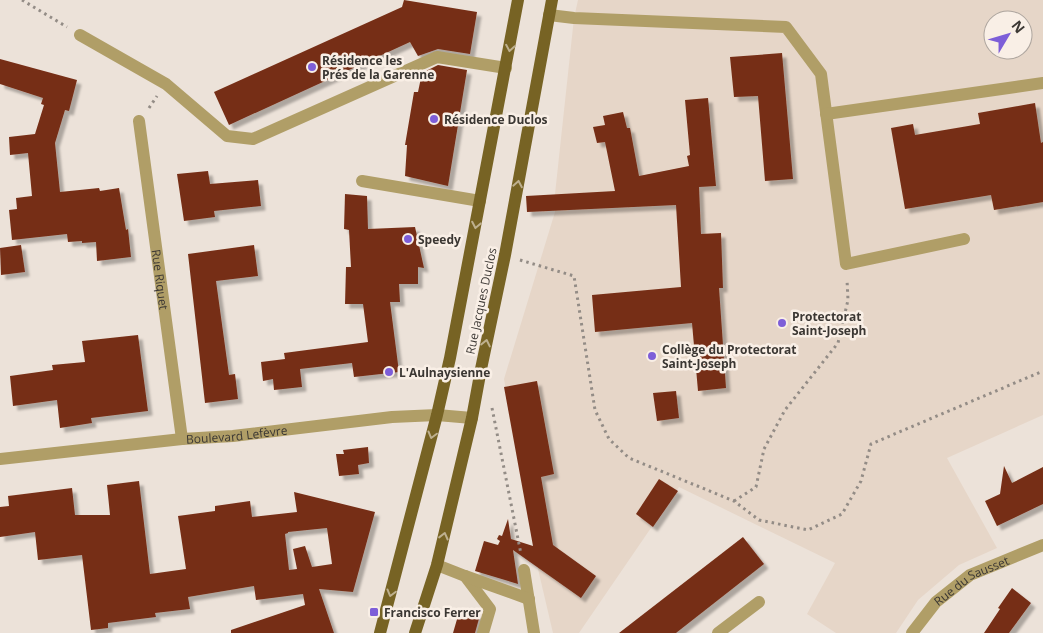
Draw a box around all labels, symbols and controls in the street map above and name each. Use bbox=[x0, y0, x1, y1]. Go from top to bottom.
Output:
north arrow bbox=[983, 10, 1033, 60]
text: N bbox=[1008, 16, 1030, 37]
one-way arrow bbox=[505, 44, 515, 52]
place label: Résidence les Prés de la Garenne bbox=[322, 52, 434, 83]
marker: Résidence les Prés de la Garenne bbox=[306, 61, 318, 73]
place label: Résidence Duclos bbox=[444, 111, 548, 128]
marker: Résidence Duclos bbox=[428, 113, 440, 125]
one-way arrow bbox=[513, 179, 523, 188]
one-way arrow bbox=[471, 220, 481, 229]
place label: Speedy bbox=[418, 231, 461, 248]
marker: Speedy bbox=[402, 233, 414, 245]
street label: Rue Jacques Duclos bbox=[461, 246, 501, 356]
street label: Rue Riquet bbox=[148, 248, 173, 311]
place label: Protectorat Saint-Joseph bbox=[792, 308, 866, 339]
marker: Protectorat Saint-Joseph bbox=[776, 317, 788, 329]
one-way arrow bbox=[481, 339, 491, 348]
place label: Collège du Protectorat Saint-Joseph bbox=[662, 341, 797, 372]
marker: Collège du Protectorat Saint-Joseph bbox=[646, 350, 658, 362]
place label: L'Aulnaysienne bbox=[399, 364, 490, 381]
marker: L'Aulnaysienne bbox=[383, 366, 395, 378]
street label: Boulevard Lefèvre bbox=[186, 421, 289, 447]
one-way arrow bbox=[427, 431, 438, 440]
one-way arrow bbox=[438, 531, 449, 540]
street label: Rue du Sausset bbox=[930, 551, 1011, 609]
one-way arrow bbox=[386, 588, 397, 597]
place label: Francisco Ferrer bbox=[384, 604, 481, 621]
marker: Francisco Ferrer bbox=[368, 606, 380, 618]

